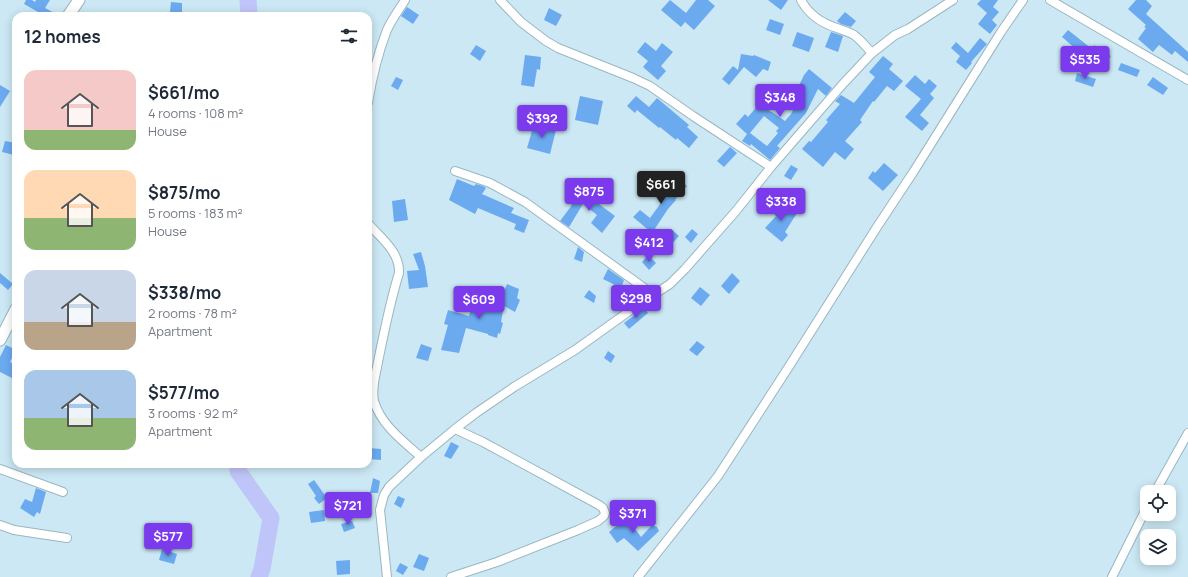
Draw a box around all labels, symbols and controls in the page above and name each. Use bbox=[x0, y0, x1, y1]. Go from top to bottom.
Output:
text: 12 homes bbox=[24, 25, 101, 48]
icon: filters bbox=[338, 25, 360, 47]
pin: $535 bbox=[1061, 46, 1109, 80]
text: $535 bbox=[1070, 50, 1100, 68]
text: $661/mo bbox=[148, 81, 220, 104]
pin: $348 bbox=[756, 84, 804, 118]
icon: home bbox=[56, 86, 104, 134]
text: $348 bbox=[764, 88, 796, 106]
text: 4 rooms · 108 m² bbox=[148, 104, 244, 122]
pin: $392 bbox=[518, 105, 566, 139]
text: $392 bbox=[526, 109, 558, 127]
text: House bbox=[148, 122, 187, 140]
pin: $661 bbox=[637, 171, 685, 205]
text: $661 bbox=[646, 175, 676, 193]
pin: $875 bbox=[565, 178, 613, 212]
text: $875/mo bbox=[148, 181, 221, 204]
text: $875 bbox=[574, 182, 604, 200]
icon: home bbox=[56, 186, 104, 234]
pin: $338 bbox=[757, 188, 805, 222]
text: $338 bbox=[765, 192, 797, 210]
text: 5 rooms · 183 m² bbox=[148, 204, 243, 222]
text: House bbox=[148, 222, 187, 240]
pin: $412 bbox=[625, 229, 673, 263]
text: $412 bbox=[634, 233, 664, 251]
text: $338/mo bbox=[148, 281, 221, 304]
pin: $298 bbox=[612, 285, 660, 319]
icon: home bbox=[56, 286, 104, 334]
pin: $609 bbox=[455, 286, 503, 320]
text: $298 bbox=[620, 289, 652, 307]
text: $609 bbox=[463, 290, 495, 308]
text: 2 rooms · 78 m² bbox=[148, 304, 237, 322]
text: Apartment bbox=[148, 322, 212, 340]
text: $577/mo bbox=[148, 381, 219, 404]
icon: home bbox=[56, 386, 104, 434]
text: 3 rooms · 92 m² bbox=[148, 404, 238, 422]
text: Apartment bbox=[148, 422, 212, 440]
map controls bbox=[1140, 485, 1176, 565]
button: locate bbox=[1140, 485, 1176, 521]
pin: $721 bbox=[324, 492, 372, 526]
text: $721 bbox=[334, 496, 362, 514]
pin: $371 bbox=[609, 500, 657, 534]
text: $371 bbox=[619, 504, 647, 522]
pin: $577 bbox=[144, 523, 192, 557]
text: $577 bbox=[153, 527, 183, 545]
button: layers bbox=[1140, 529, 1176, 565]

